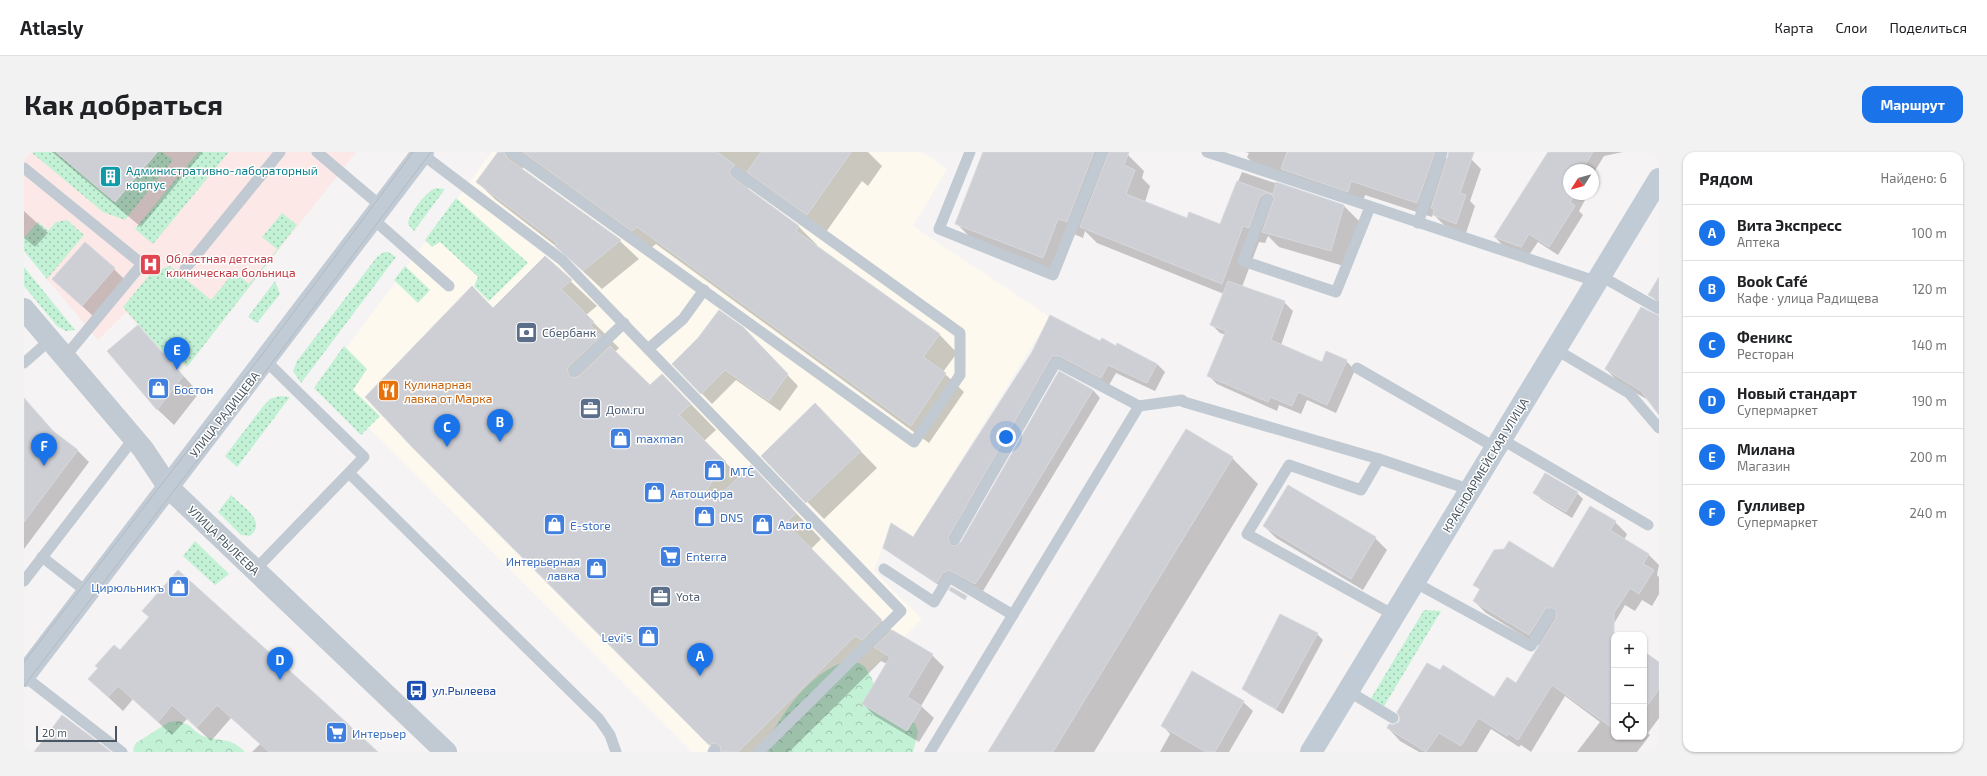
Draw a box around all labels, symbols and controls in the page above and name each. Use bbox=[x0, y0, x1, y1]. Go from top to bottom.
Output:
text: Atlasly bbox=[20, 16, 84, 39]
text: Карта bbox=[1774, 19, 1813, 36]
text: Слои bbox=[1835, 19, 1867, 36]
text: Поделиться bbox=[1889, 19, 1967, 36]
button: Маршрут bbox=[1862, 86, 1963, 123]
text: Как добраться bbox=[24, 87, 223, 121]
place label: Административно-лабораторный корпус bbox=[126, 163, 318, 192]
building icon: Административно-лабораторный корпус bbox=[98, 164, 124, 190]
north arrow bbox=[1563, 164, 1599, 200]
text: Рядом bbox=[1699, 168, 1753, 188]
text: Найдено: 6 bbox=[1881, 170, 1947, 186]
text: Вита Экспресс bbox=[1737, 216, 1842, 234]
text: A bbox=[1708, 225, 1716, 241]
text: 100 m bbox=[1912, 225, 1947, 241]
text: Аптека bbox=[1737, 234, 1780, 250]
place label: Областная детская клиническая больница bbox=[166, 251, 296, 279]
hospital icon: Областная детская клиническая больница bbox=[138, 252, 164, 278]
text: Book Café bbox=[1737, 272, 1808, 290]
text: B bbox=[1708, 281, 1716, 297]
text: 120 m bbox=[1912, 281, 1947, 297]
text: Кафе · улица Радищева bbox=[1737, 290, 1879, 306]
bank icon: Сбербанк bbox=[513, 319, 539, 345]
place label: Сбербанк bbox=[542, 325, 597, 339]
text: Феникс bbox=[1737, 328, 1793, 346]
pin: E bbox=[164, 337, 190, 370]
text: C bbox=[1708, 337, 1716, 353]
text: 140 m bbox=[1912, 337, 1947, 353]
text: Ресторан bbox=[1737, 346, 1794, 362]
street label: УЛИЦА РАДИЩЕВА bbox=[186, 368, 262, 460]
shop icon: Бостон bbox=[146, 376, 172, 402]
place label: Кулинарная лавка от Марка bbox=[404, 377, 492, 405]
restaurant icon: Кулинарная лавка от Марка bbox=[375, 378, 401, 404]
place label: Бостон bbox=[174, 382, 214, 396]
text: Новый стандарт bbox=[1737, 384, 1857, 402]
text: D bbox=[1708, 393, 1716, 409]
text: 190 m bbox=[1912, 393, 1947, 409]
street label: КРАСНОАРМЕЙСКАЯ УЛИЦА bbox=[1439, 395, 1531, 535]
office icon: Дом.ru bbox=[578, 396, 604, 422]
place label: Дом.ru bbox=[606, 402, 645, 416]
text: Супермаркет bbox=[1737, 402, 1818, 418]
pin: B bbox=[487, 409, 513, 442]
pin: C bbox=[434, 414, 460, 447]
shop icon: maxman bbox=[608, 425, 634, 451]
your location bbox=[996, 427, 1016, 447]
place label: maxman bbox=[636, 431, 684, 445]
pin: F bbox=[31, 433, 57, 466]
text: Милана bbox=[1737, 440, 1795, 458]
text: E bbox=[1708, 449, 1716, 465]
text: 200 m bbox=[1910, 449, 1947, 465]
shop icon: МТС bbox=[702, 458, 728, 484]
text: Магазин bbox=[1737, 458, 1790, 474]
place label: МТС bbox=[730, 464, 754, 478]
shop icon: Автоцифра bbox=[641, 480, 667, 506]
place label: Автоцифра bbox=[670, 486, 733, 500]
text: Гулливер bbox=[1737, 496, 1805, 514]
street label: УЛИЦА РЫЛЕЕВА bbox=[185, 502, 263, 578]
shop icon: DNS bbox=[692, 504, 718, 530]
text: F bbox=[1708, 505, 1716, 521]
text: 240 m bbox=[1910, 505, 1947, 521]
place label: DNS bbox=[720, 510, 743, 524]
shop icon: Авито bbox=[749, 511, 775, 537]
shop icon: E-store bbox=[542, 512, 568, 538]
text: Супермаркет bbox=[1737, 514, 1818, 530]
place label: Авито bbox=[778, 517, 812, 531]
place label: E-store bbox=[570, 518, 611, 532]
supermarket icon: Enterra bbox=[657, 543, 683, 569]
place label: Enterra bbox=[686, 549, 727, 563]
place label: Интерьерная лавка bbox=[506, 554, 580, 582]
shop icon: Интерьерная лавка bbox=[583, 555, 609, 581]
shop icon: Цирюльникъ bbox=[166, 574, 192, 600]
place label: Цирюльникъ bbox=[91, 580, 164, 594]
office icon: Yota bbox=[647, 583, 673, 609]
place label: Yota bbox=[676, 589, 700, 603]
shop icon: Levi's bbox=[635, 624, 661, 650]
place label: Levi's bbox=[602, 630, 632, 644]
map controls bbox=[1611, 632, 1647, 740]
button: + bbox=[1611, 632, 1647, 668]
pin: A bbox=[687, 643, 713, 676]
pin: D bbox=[267, 647, 293, 680]
button: − bbox=[1611, 668, 1647, 704]
bus stop icon: ул.Рылеева bbox=[404, 677, 430, 703]
place label: ул.Рылеева bbox=[432, 683, 496, 698]
button: locate bbox=[1611, 704, 1647, 740]
supermarket icon: Интерьер bbox=[324, 720, 350, 746]
scale bar bbox=[36, 724, 117, 743]
text: 20 m bbox=[42, 726, 67, 739]
place label: Интерьер bbox=[352, 726, 406, 740]

